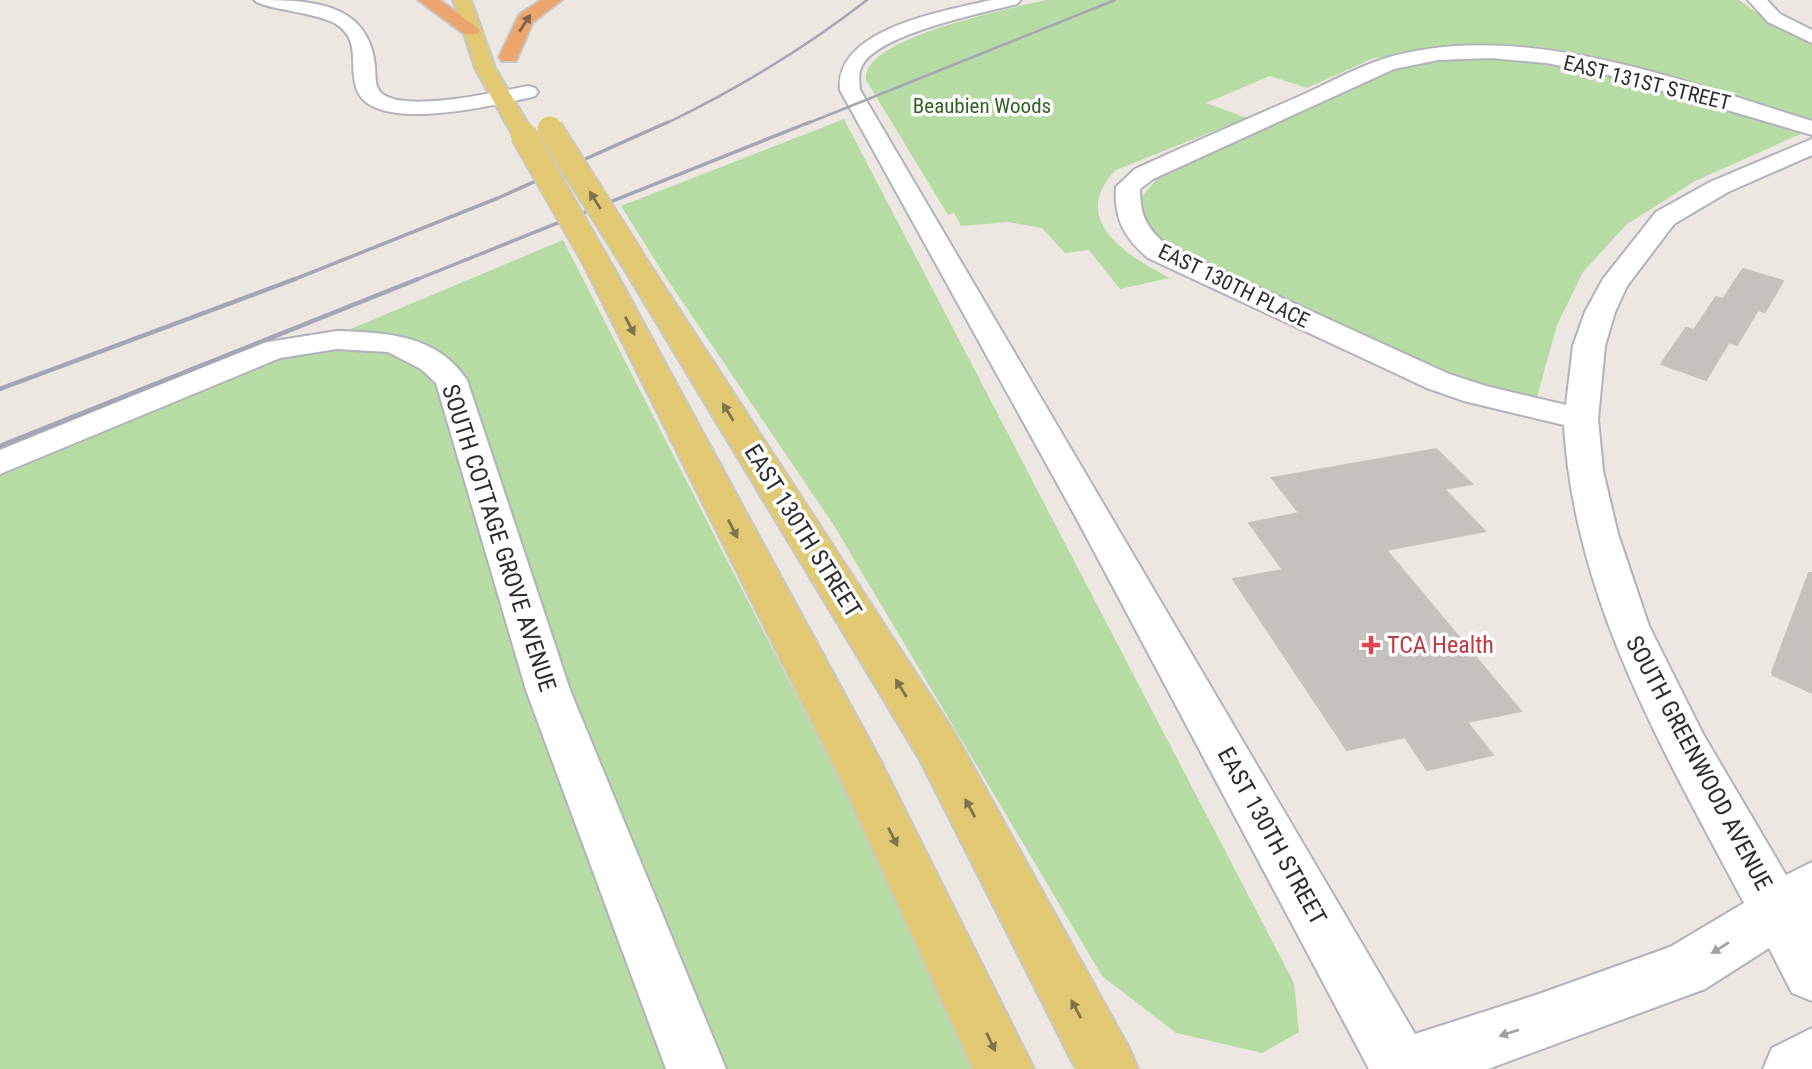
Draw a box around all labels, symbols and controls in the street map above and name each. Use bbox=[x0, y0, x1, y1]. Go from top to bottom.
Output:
one-way arrow bbox=[519, 14, 532, 33]
street label: EAST 131ST STREET bbox=[1561, 51, 1733, 115]
park label: Beaubien Woods bbox=[913, 94, 1051, 118]
one-way arrow bbox=[588, 190, 601, 209]
street label: EAST 130TH PLACE bbox=[1155, 239, 1313, 333]
one-way arrow bbox=[624, 316, 635, 336]
street label: SOUTH COTTAGE GROVE AVENUE bbox=[436, 381, 562, 695]
one-way arrow bbox=[722, 402, 735, 422]
street label: EAST 130TH STREET bbox=[739, 439, 867, 623]
one-way arrow bbox=[728, 519, 739, 539]
place label: TCA Health bbox=[1387, 631, 1494, 659]
street label: SOUTH GREENWOOD AVENUE bbox=[1620, 631, 1778, 895]
marker: TCA Health bbox=[1361, 635, 1381, 655]
one-way arrow bbox=[894, 678, 907, 697]
street label: EAST 130TH STREET bbox=[1212, 742, 1332, 930]
one-way arrow bbox=[964, 797, 976, 817]
one-way arrow bbox=[887, 827, 899, 847]
one-way arrow bbox=[1710, 941, 1729, 954]
one-way arrow bbox=[1071, 999, 1082, 1019]
one-way arrow bbox=[1499, 1028, 1520, 1038]
one-way arrow bbox=[986, 1032, 997, 1052]

